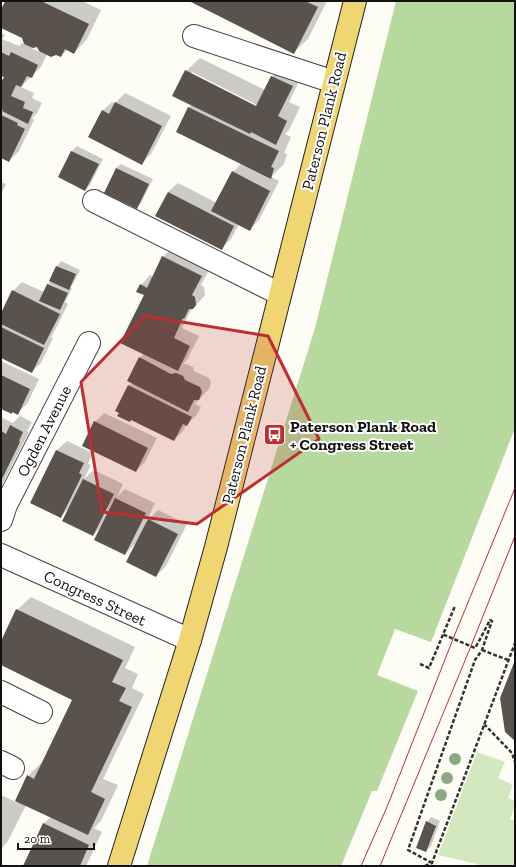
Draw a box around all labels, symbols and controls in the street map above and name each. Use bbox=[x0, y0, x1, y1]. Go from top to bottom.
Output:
street label: Paterson Plank Road bbox=[298, 50, 350, 192]
street label: Paterson Plank Road bbox=[218, 364, 270, 506]
street label: Ogden Avenue bbox=[13, 382, 75, 480]
place label: Paterson Plank Road + Congress Street bbox=[290, 417, 436, 454]
bus stop icon: Paterson Plank Road + Congress Street bbox=[261, 422, 287, 448]
street label: Congress Street bbox=[41, 566, 149, 630]
scale bar bbox=[18, 825, 94, 851]
text: 20 m bbox=[24, 832, 51, 846]

